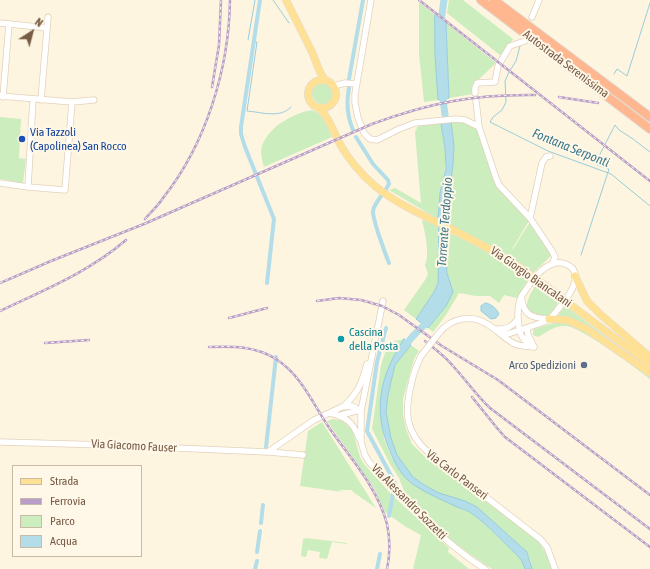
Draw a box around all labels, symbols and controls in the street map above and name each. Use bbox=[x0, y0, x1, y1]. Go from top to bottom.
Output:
north arrow bbox=[12, 12, 52, 52]
text: N bbox=[33, 16, 45, 29]
street label: Autostrada Serenissima bbox=[520, 27, 612, 101]
place label: Via Tazzoli (Capolinea) San Rocco bbox=[30, 125, 127, 153]
water label: Fontana Serponti bbox=[530, 125, 612, 171]
marker: Via Tazzoli (Capolinea) San Rocco bbox=[17, 134, 27, 144]
water label: Torrente Terdoppio bbox=[434, 177, 456, 267]
street label: Via Giorgio Biancalani bbox=[487, 244, 575, 310]
place label: Cascina della Posta bbox=[349, 325, 398, 353]
marker: Cascina della Posta bbox=[336, 334, 346, 344]
place label: Arco Spedizioni bbox=[509, 358, 576, 372]
marker: Arco Spedizioni bbox=[579, 360, 589, 370]
street label: Via Giacomo Fauser bbox=[91, 437, 177, 455]
street label: Via Carlo Panseri bbox=[423, 447, 491, 503]
street label: Via Alessandro Sozzetti bbox=[368, 461, 450, 543]
legend bbox=[12, 465, 142, 557]
text: Strada bbox=[50, 474, 79, 488]
text: Ferrovia bbox=[50, 494, 86, 508]
text: Parco bbox=[50, 514, 75, 528]
text: Acqua bbox=[50, 534, 77, 548]

